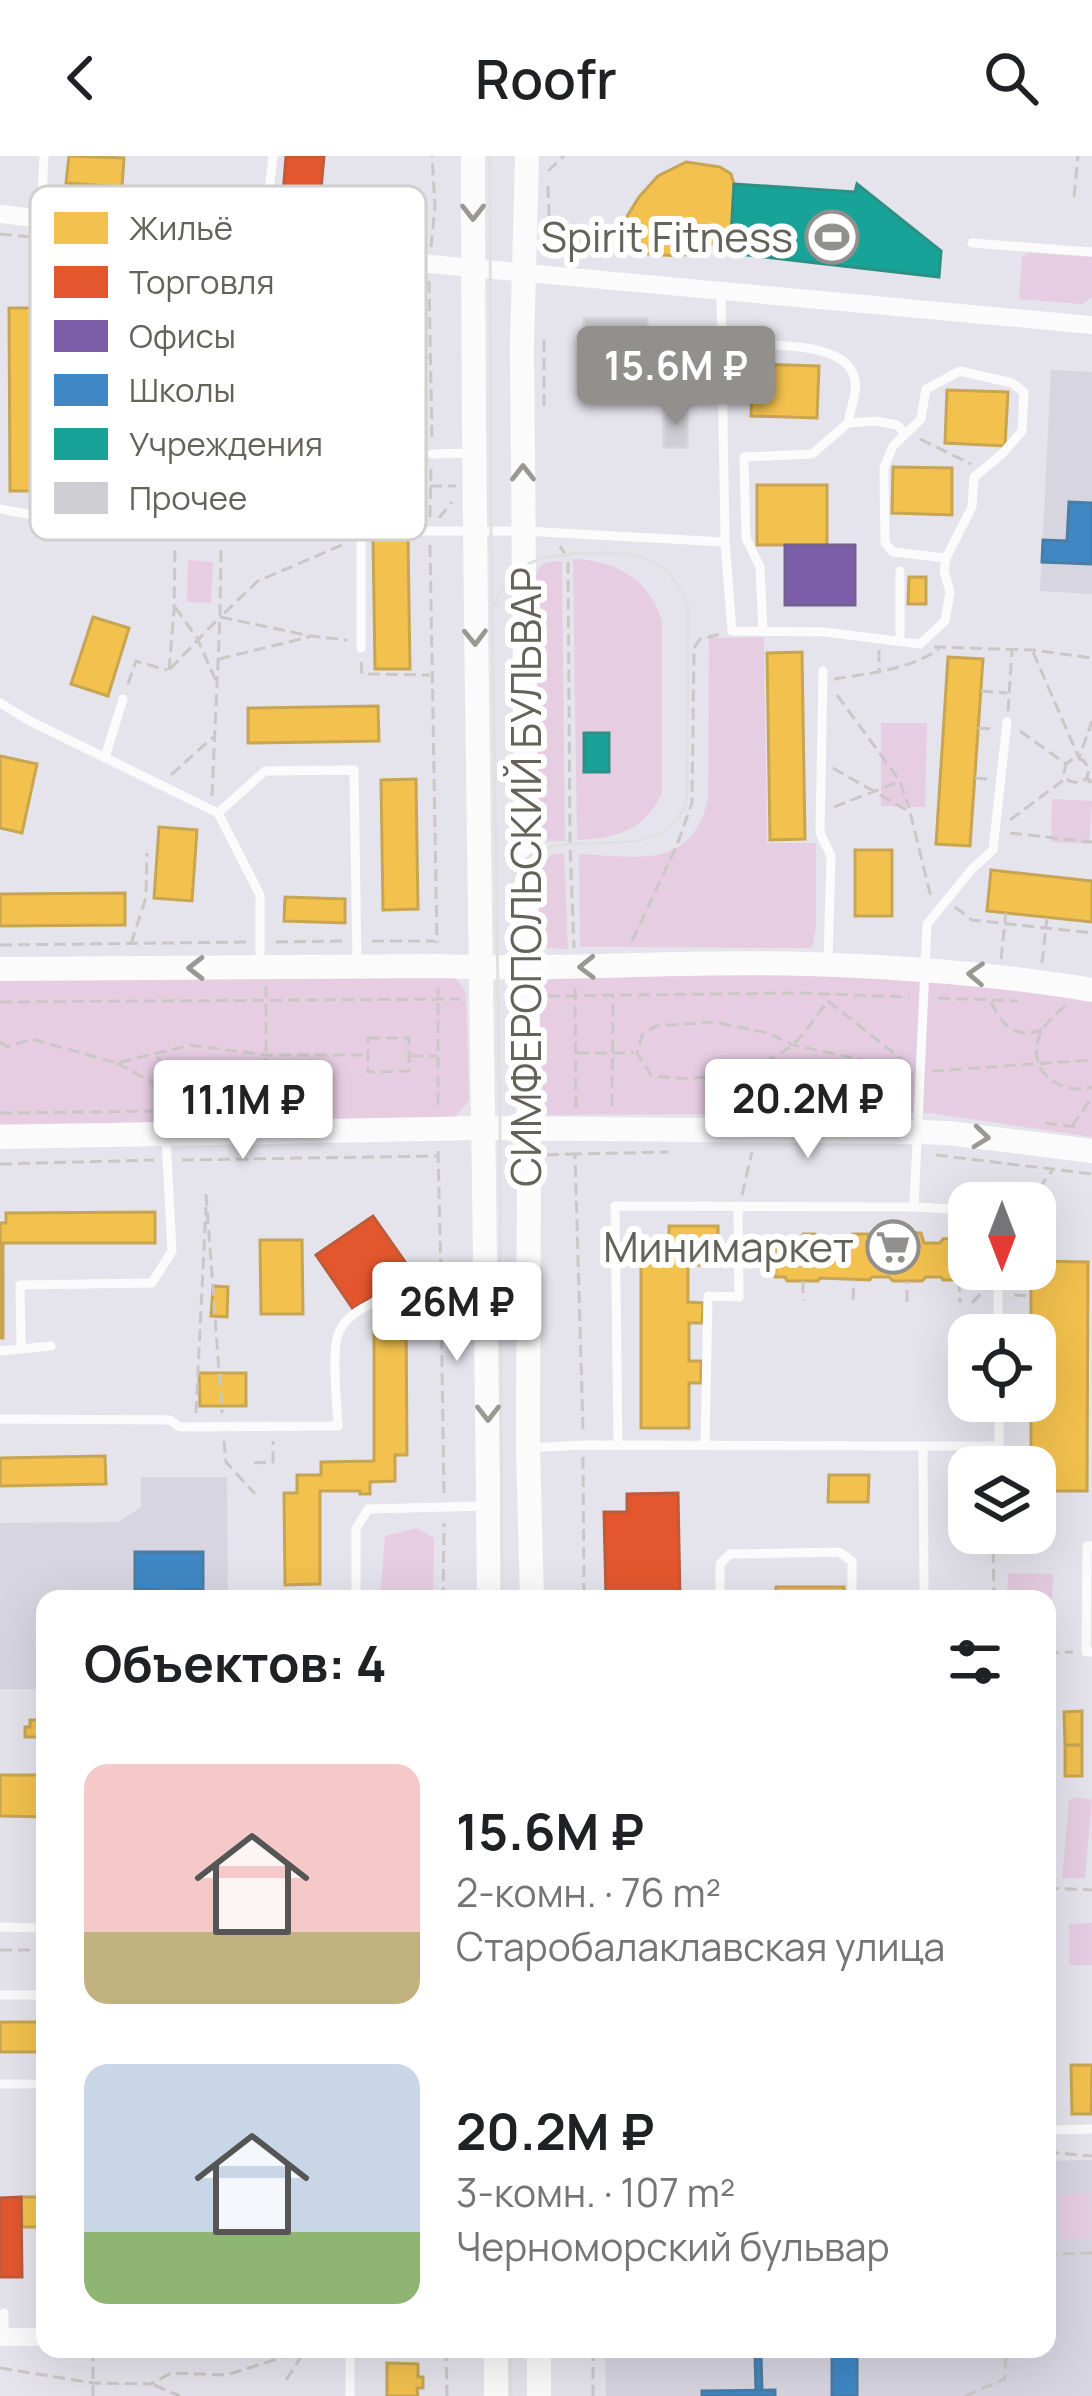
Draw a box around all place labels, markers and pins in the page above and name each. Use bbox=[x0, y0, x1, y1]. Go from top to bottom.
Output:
place label: Spirit Fitness bbox=[541, 207, 793, 265]
sports icon: Spirit Fitness bbox=[804, 209, 860, 265]
pin: 15.6M ₽ bbox=[565, 326, 787, 428]
pin: 20.2M ₽ bbox=[697, 1059, 919, 1161]
pin: 11.1M ₽ bbox=[132, 1060, 354, 1162]
place label: Минимаркет bbox=[603, 1217, 854, 1275]
supermarket icon: Минимаркет bbox=[865, 1219, 921, 1275]
pin: 26M ₽ bbox=[373, 1262, 541, 1364]

